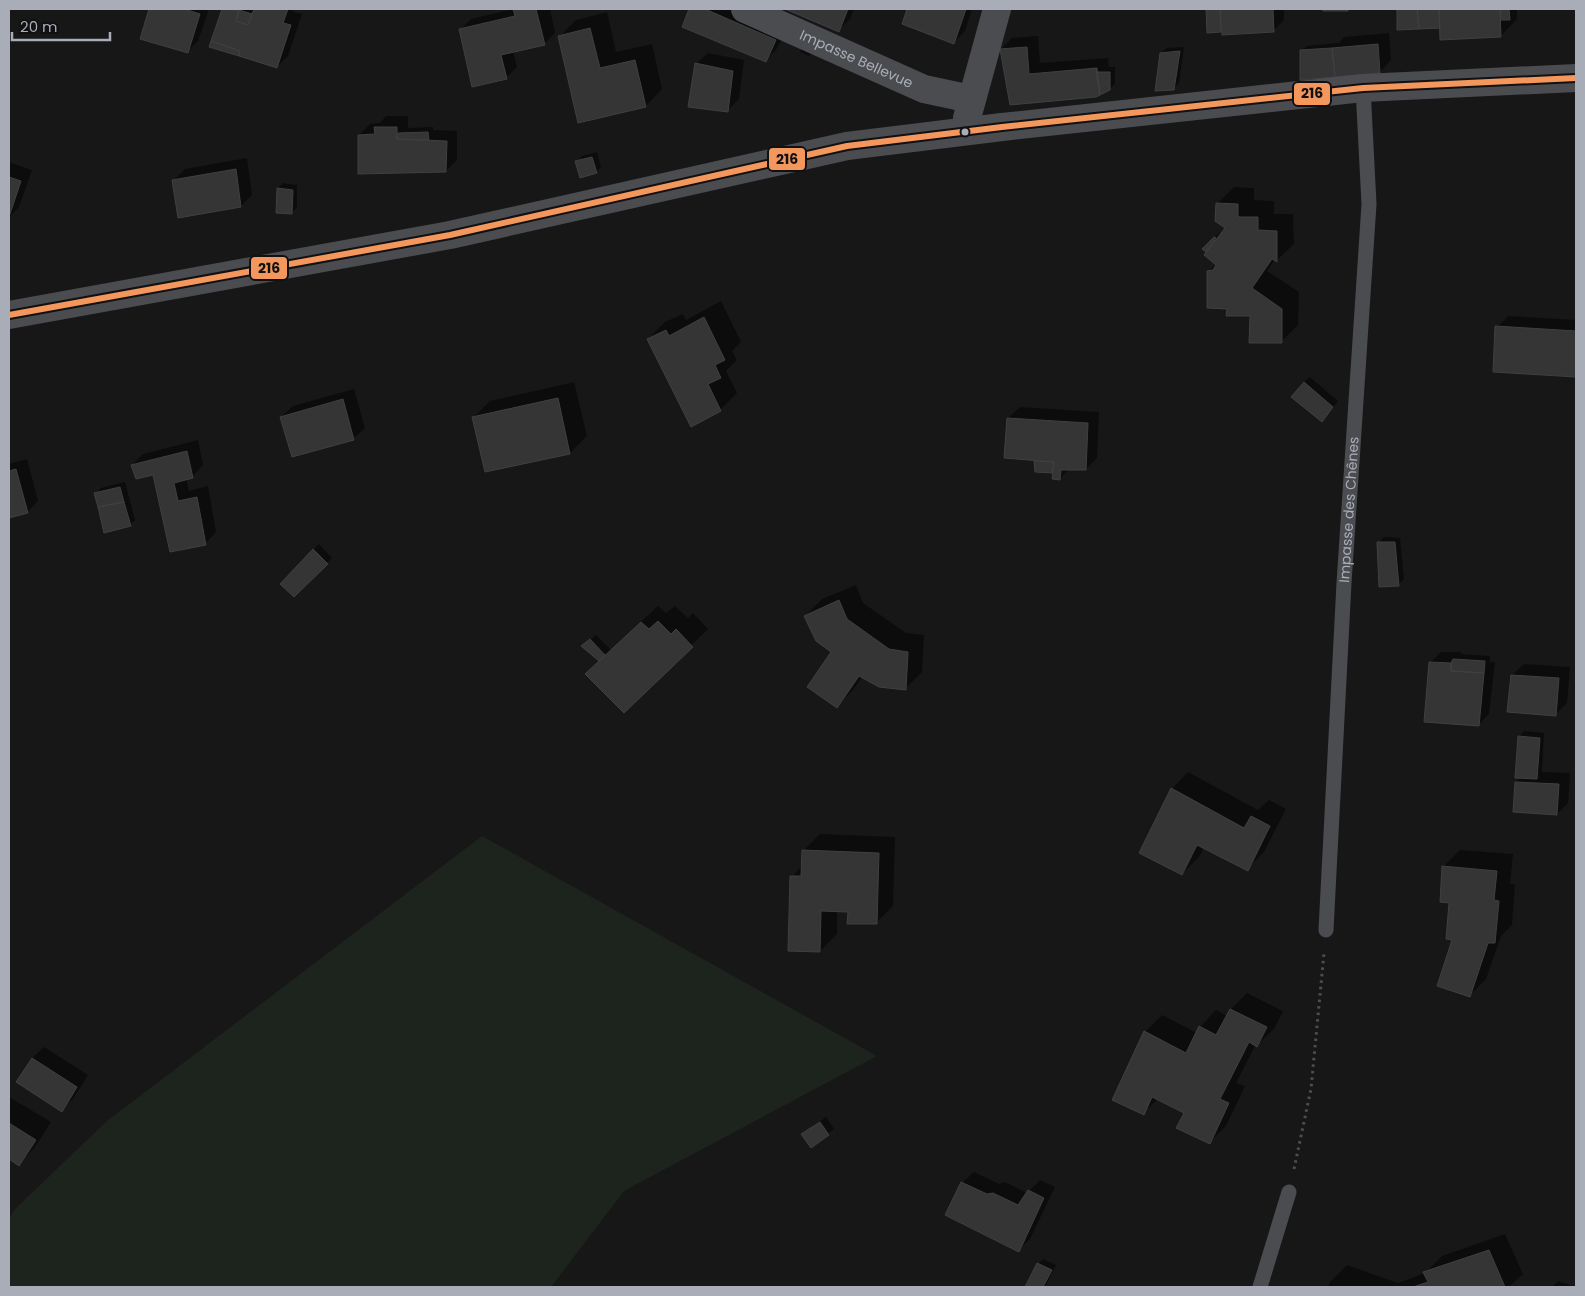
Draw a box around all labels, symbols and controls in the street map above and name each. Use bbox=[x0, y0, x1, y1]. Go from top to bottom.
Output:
scale bar bbox=[12, 10, 110, 42]
text: 20 m bbox=[20, 16, 58, 37]
street label: Impasse Bellevue bbox=[796, 25, 917, 93]
line badge: 216 bbox=[1293, 82, 1331, 106]
text: 216 bbox=[1301, 83, 1323, 103]
unlabelled marker bbox=[960, 127, 970, 137]
line badge: 216 bbox=[768, 147, 806, 171]
text: 216 bbox=[776, 149, 798, 169]
line badge: 216 bbox=[250, 256, 288, 280]
text: 216 bbox=[258, 258, 280, 278]
street label: Impasse des Chênes bbox=[1334, 436, 1364, 583]

